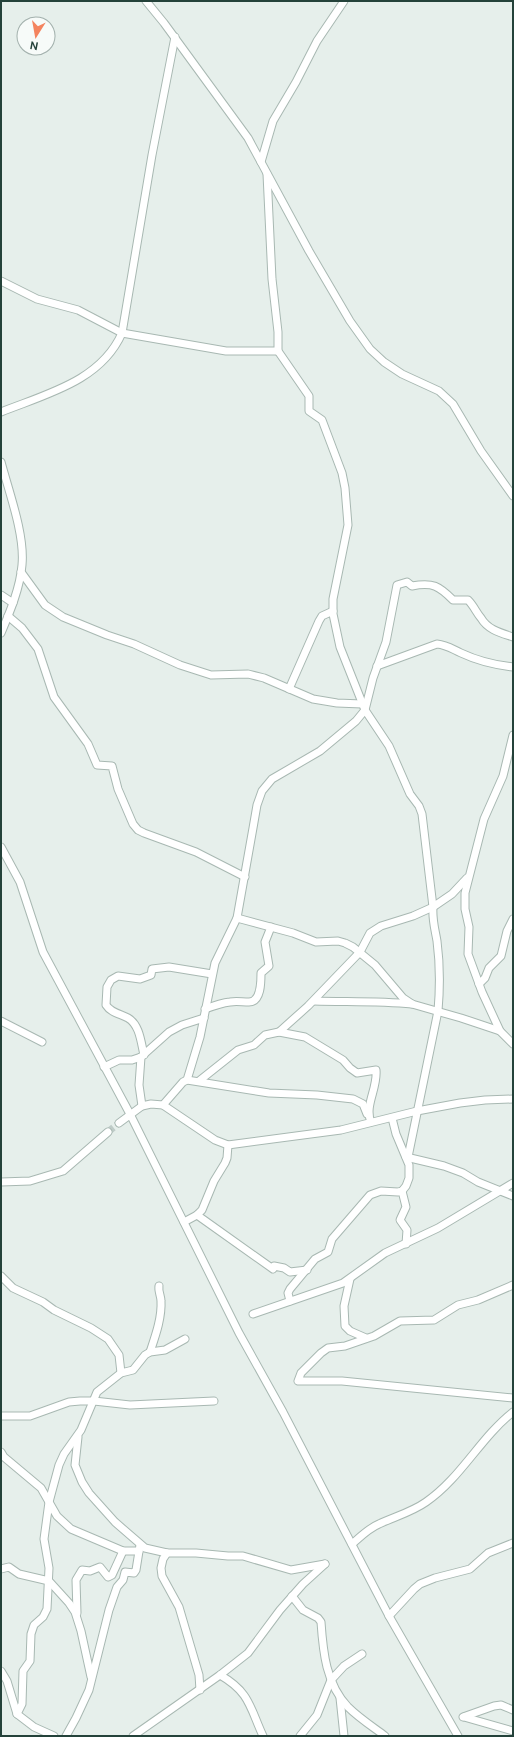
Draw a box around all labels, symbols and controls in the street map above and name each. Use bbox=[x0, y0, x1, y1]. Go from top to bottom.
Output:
north arrow bbox=[16, 16, 56, 56]
text: N bbox=[29, 38, 39, 53]

